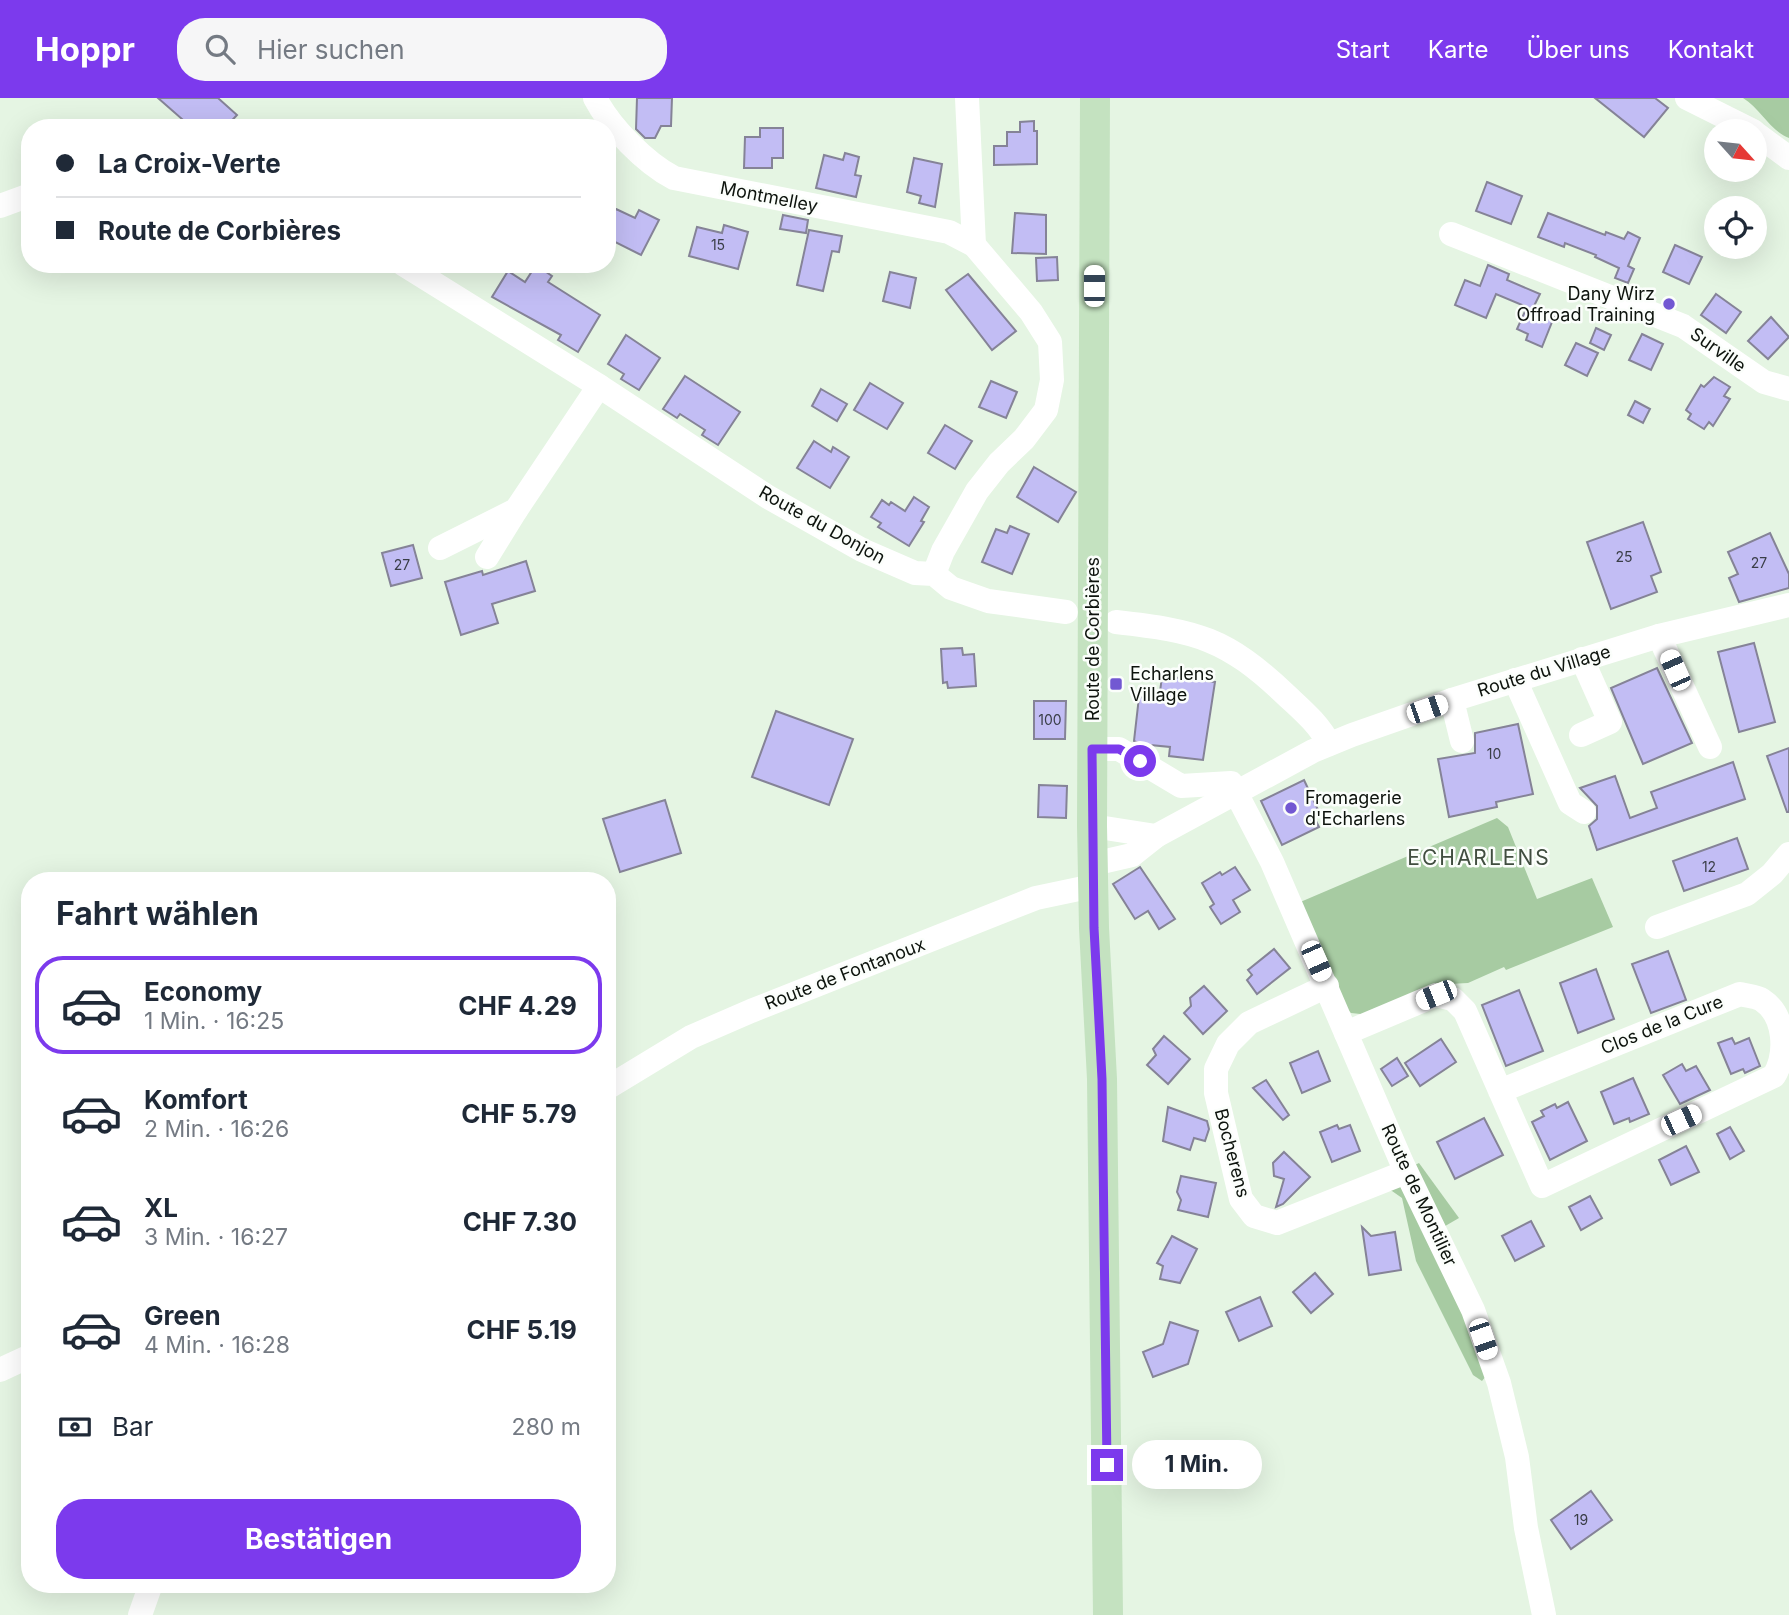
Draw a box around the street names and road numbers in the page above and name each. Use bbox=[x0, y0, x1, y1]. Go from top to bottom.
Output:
street label: Montmelley bbox=[719, 177, 820, 216]
street label: Surville bbox=[1686, 323, 1750, 376]
street label: Route du Donjon bbox=[756, 481, 889, 568]
street label: Route de Corbières bbox=[1082, 557, 1103, 721]
street label: Route du Village bbox=[1475, 640, 1613, 701]
street label: Route de Fontanoux bbox=[762, 933, 928, 1014]
street label: Clos de la Cure bbox=[1598, 990, 1726, 1059]
street label: Bocherens bbox=[1211, 1106, 1254, 1200]
street label: Route de Montilier bbox=[1377, 1120, 1462, 1269]

